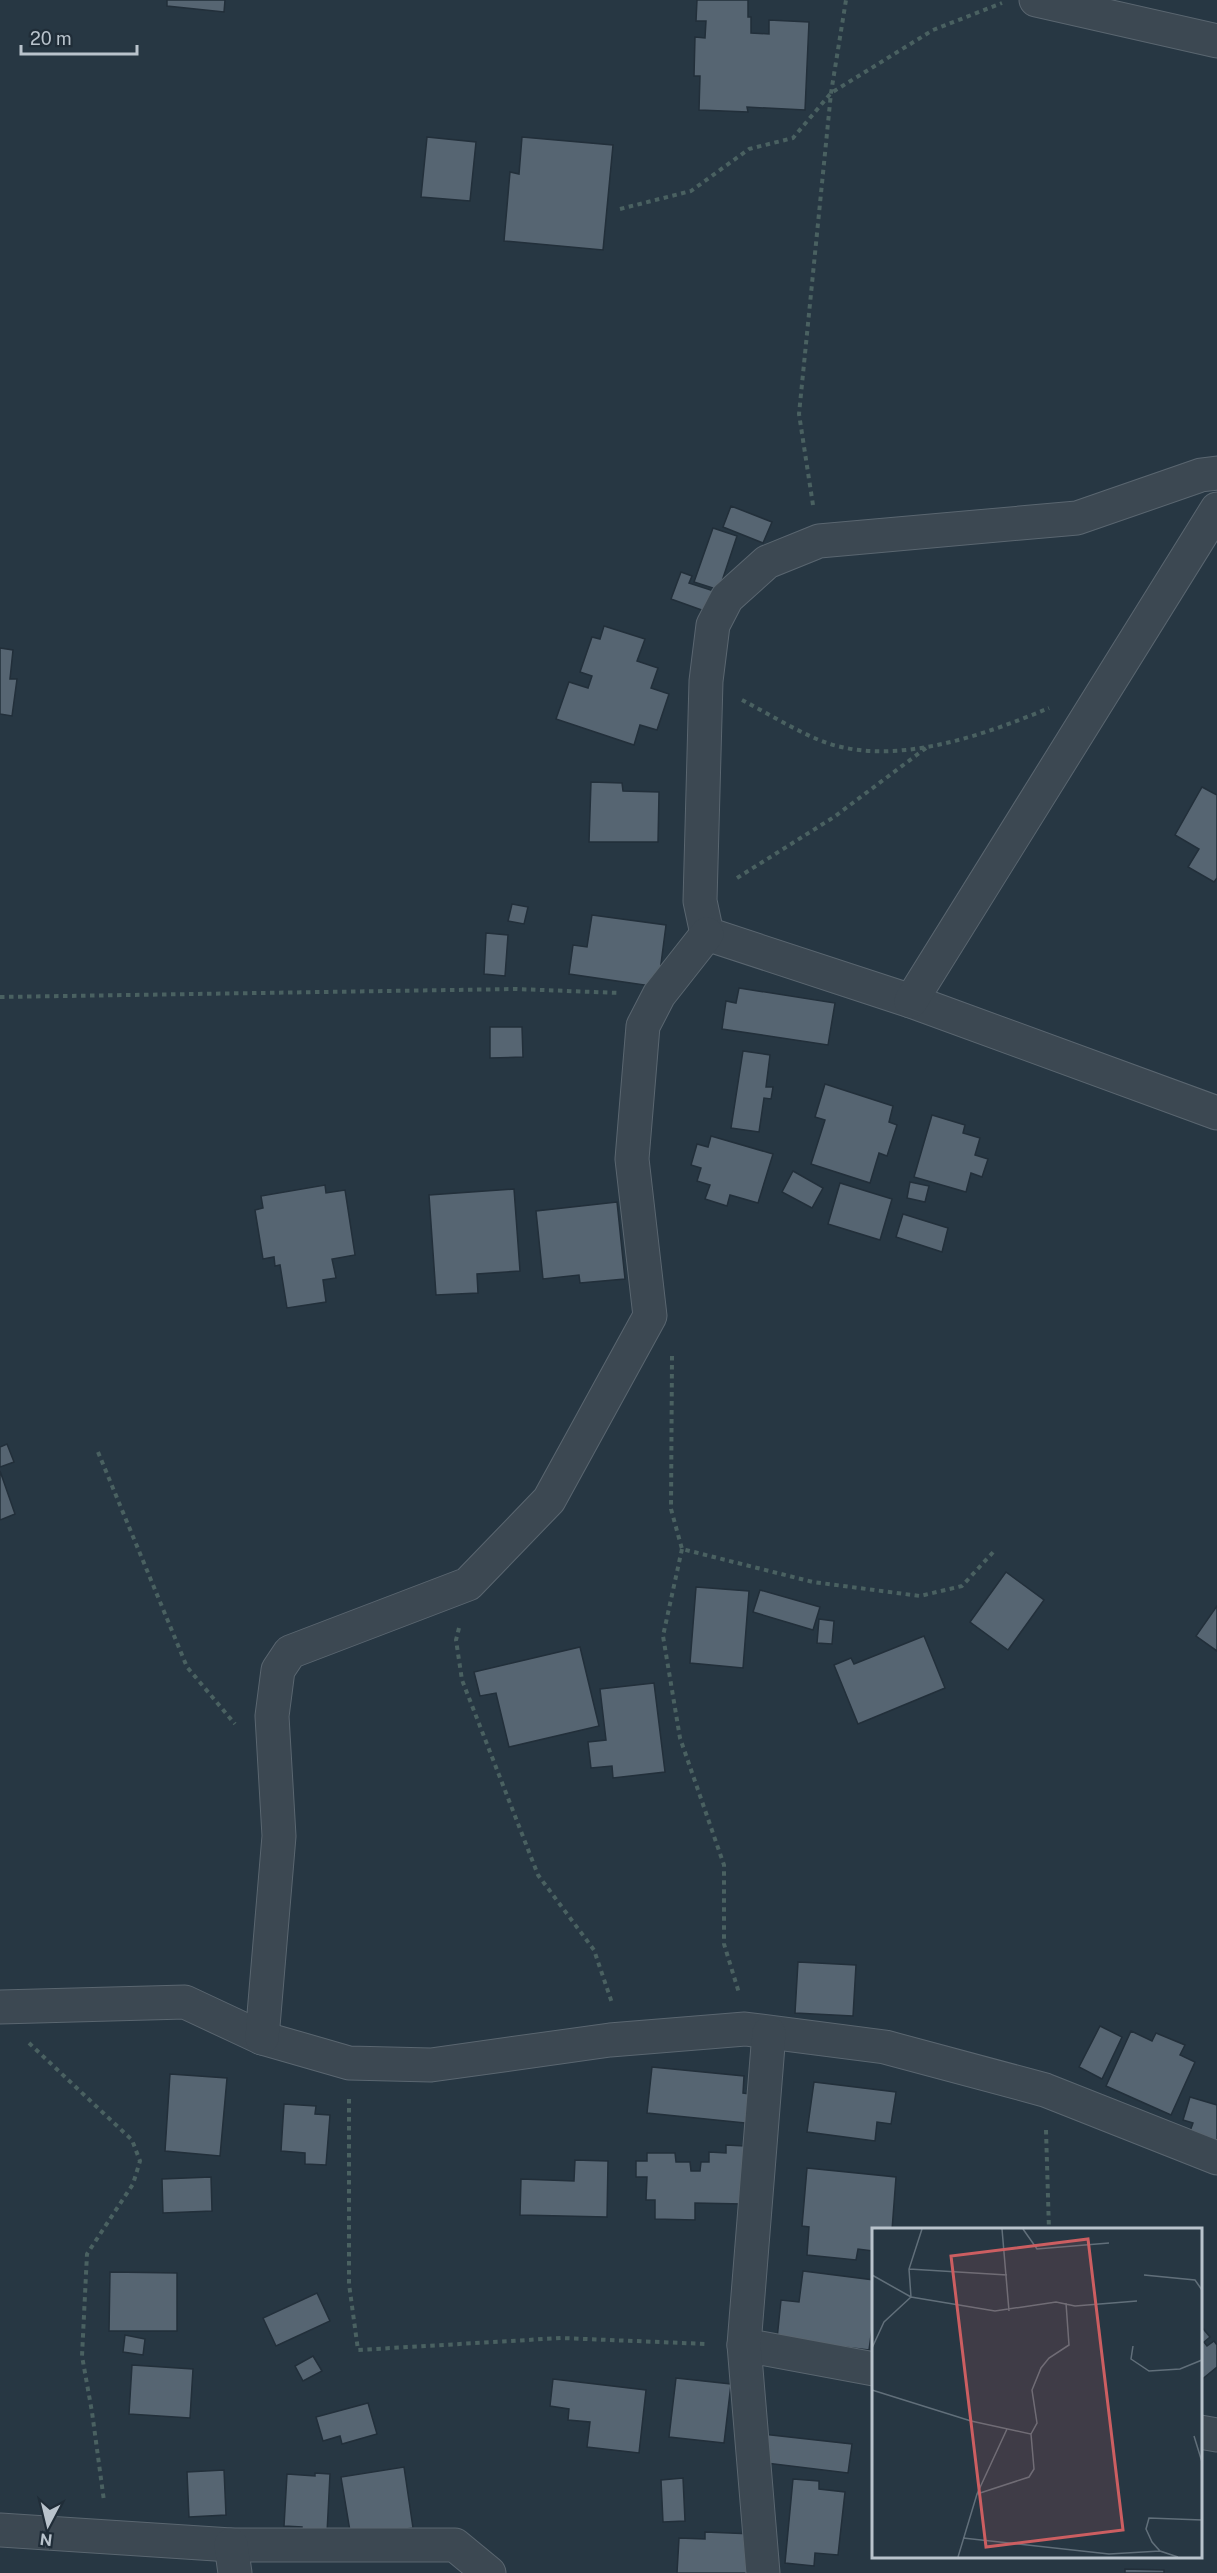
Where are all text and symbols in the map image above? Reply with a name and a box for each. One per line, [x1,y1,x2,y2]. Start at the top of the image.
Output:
scale bar [21,18,136,56]
text: 20 m [30,28,72,49]
inset map [872,2228,1202,2558]
north arrow [18,2495,78,2555]
text: N [39,2529,54,2550]

